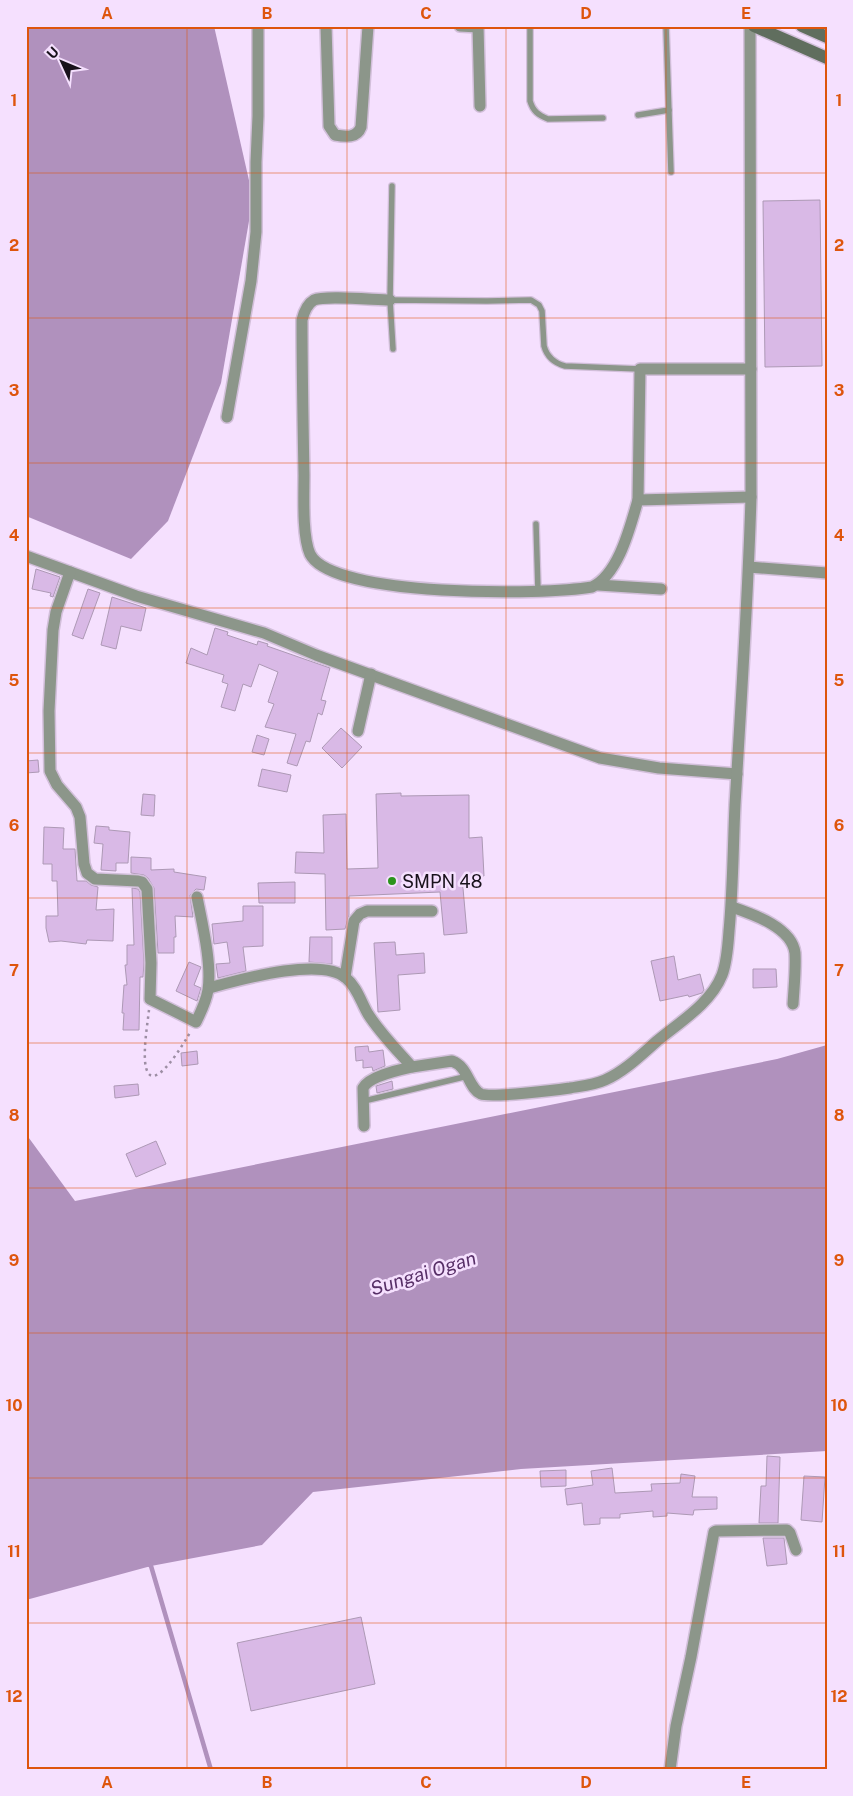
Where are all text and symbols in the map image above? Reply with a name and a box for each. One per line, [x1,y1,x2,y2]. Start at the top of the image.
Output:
text: A [101,4,113,23]
text: B [262,4,273,23]
text: C [420,4,432,23]
text: D [580,4,592,23]
text: E [741,4,751,23]
north arrow [38,38,88,88]
text: U [43,44,62,62]
text: 1 [11,91,17,110]
text: 1 [836,91,842,110]
text: 2 [9,236,19,255]
text: 2 [834,236,844,255]
text: 3 [9,381,19,400]
text: 3 [834,381,844,400]
text: 4 [9,526,20,545]
text: 4 [834,526,845,545]
text: 5 [9,671,20,690]
text: 5 [834,671,845,690]
text: 6 [9,816,19,835]
text: 6 [834,816,844,835]
place label: SMPN 48 [402,871,482,892]
marker: SMPN 48 [386,875,398,887]
text: 7 [9,961,19,980]
text: 7 [834,961,844,980]
text: 8 [9,1106,20,1125]
text: 8 [834,1106,845,1125]
water label: Sungai Ogan [368,1247,478,1299]
text: 9 [9,1251,19,1270]
text: 9 [834,1251,844,1270]
text: 10 [5,1396,23,1415]
text: 10 [830,1396,848,1415]
text: 11 [7,1542,21,1561]
text: 11 [832,1542,846,1561]
text: 12 [5,1687,23,1706]
text: 12 [830,1687,848,1706]
text: A [101,1773,113,1792]
text: B [262,1773,273,1792]
text: C [420,1773,432,1792]
text: D [580,1773,592,1792]
text: E [741,1773,751,1792]

